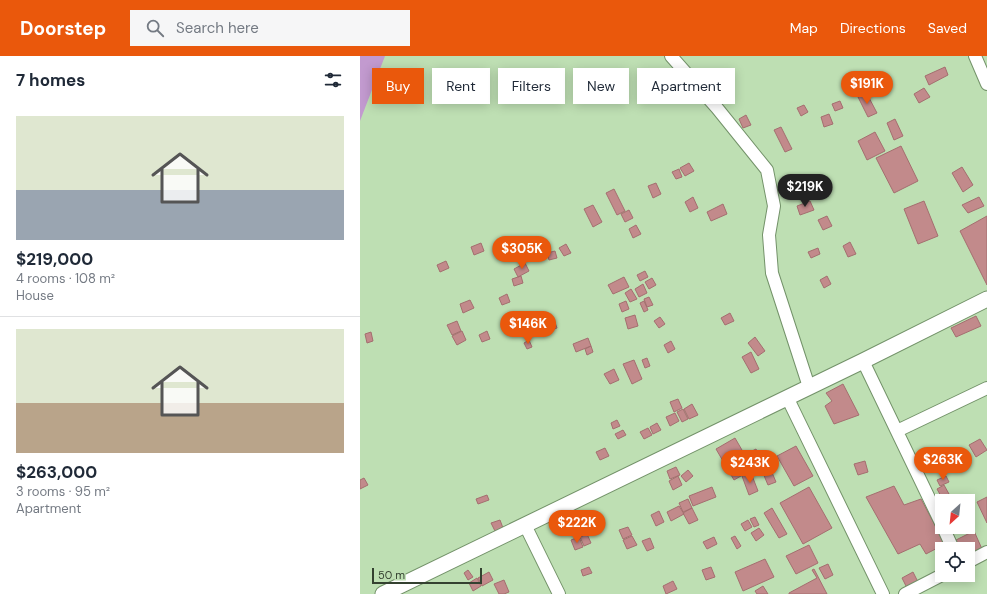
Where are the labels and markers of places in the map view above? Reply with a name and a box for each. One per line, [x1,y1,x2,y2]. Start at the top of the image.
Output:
pin: $191K [839,71,895,105]
pin: $219K [777,174,833,208]
pin: $305K [494,236,550,270]
pin: $146K [500,311,556,345]
pin: $263K [915,447,971,481]
pin: $243K [722,450,778,484]
pin: $222K [549,510,605,544]

